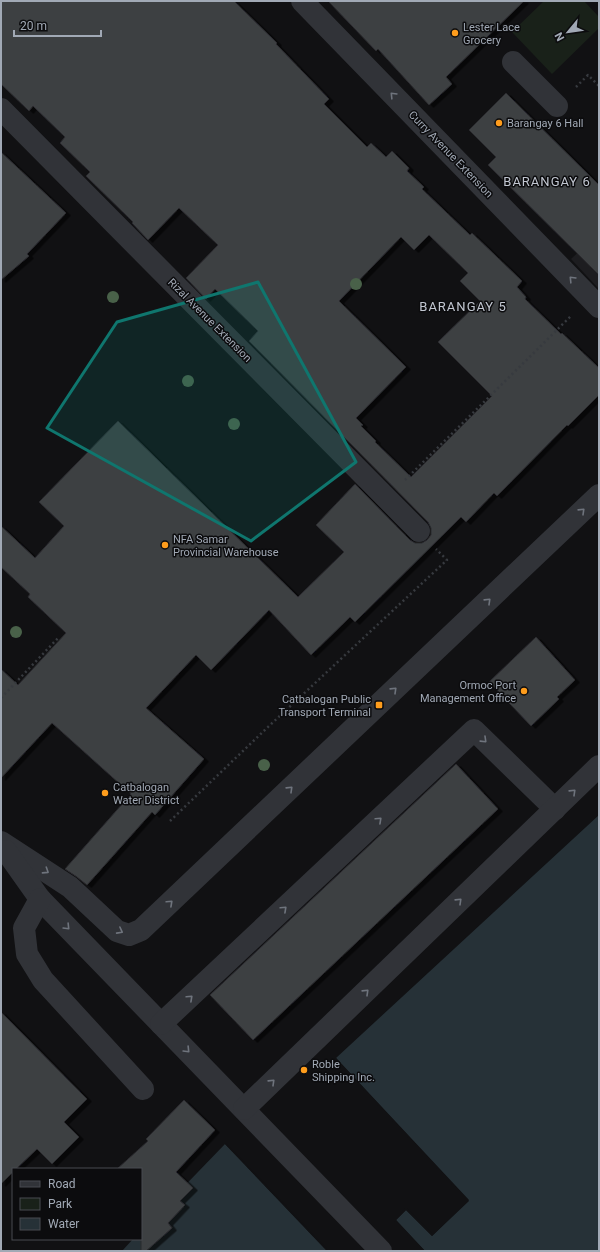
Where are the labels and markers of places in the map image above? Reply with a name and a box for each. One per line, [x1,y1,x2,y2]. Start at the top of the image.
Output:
place label: Lester Lace Grocery [463,21,520,47]
marker: Lester Lace Grocery [450,28,460,38]
place label: Barangay 6 Hall [507,117,584,130]
marker: Barangay 6 Hall [494,118,504,128]
place label: NFA Samar Provincial Warehouse [173,533,279,559]
marker: NFA Samar Provincial Warehouse [160,540,170,550]
place label: Ormoc Port Management Office [420,679,516,705]
marker: Ormoc Port Management Office [519,686,529,696]
place label: Catbalogan Public Transport Terminal [278,693,371,719]
marker: Catbalogan Public Transport Terminal [374,700,384,710]
place label: Catbalogan Water District [113,781,180,807]
marker: Catbalogan Water District [100,788,110,798]
place label: Roble Shipping Inc. [312,1058,375,1084]
marker: Roble Shipping Inc. [299,1065,309,1075]

